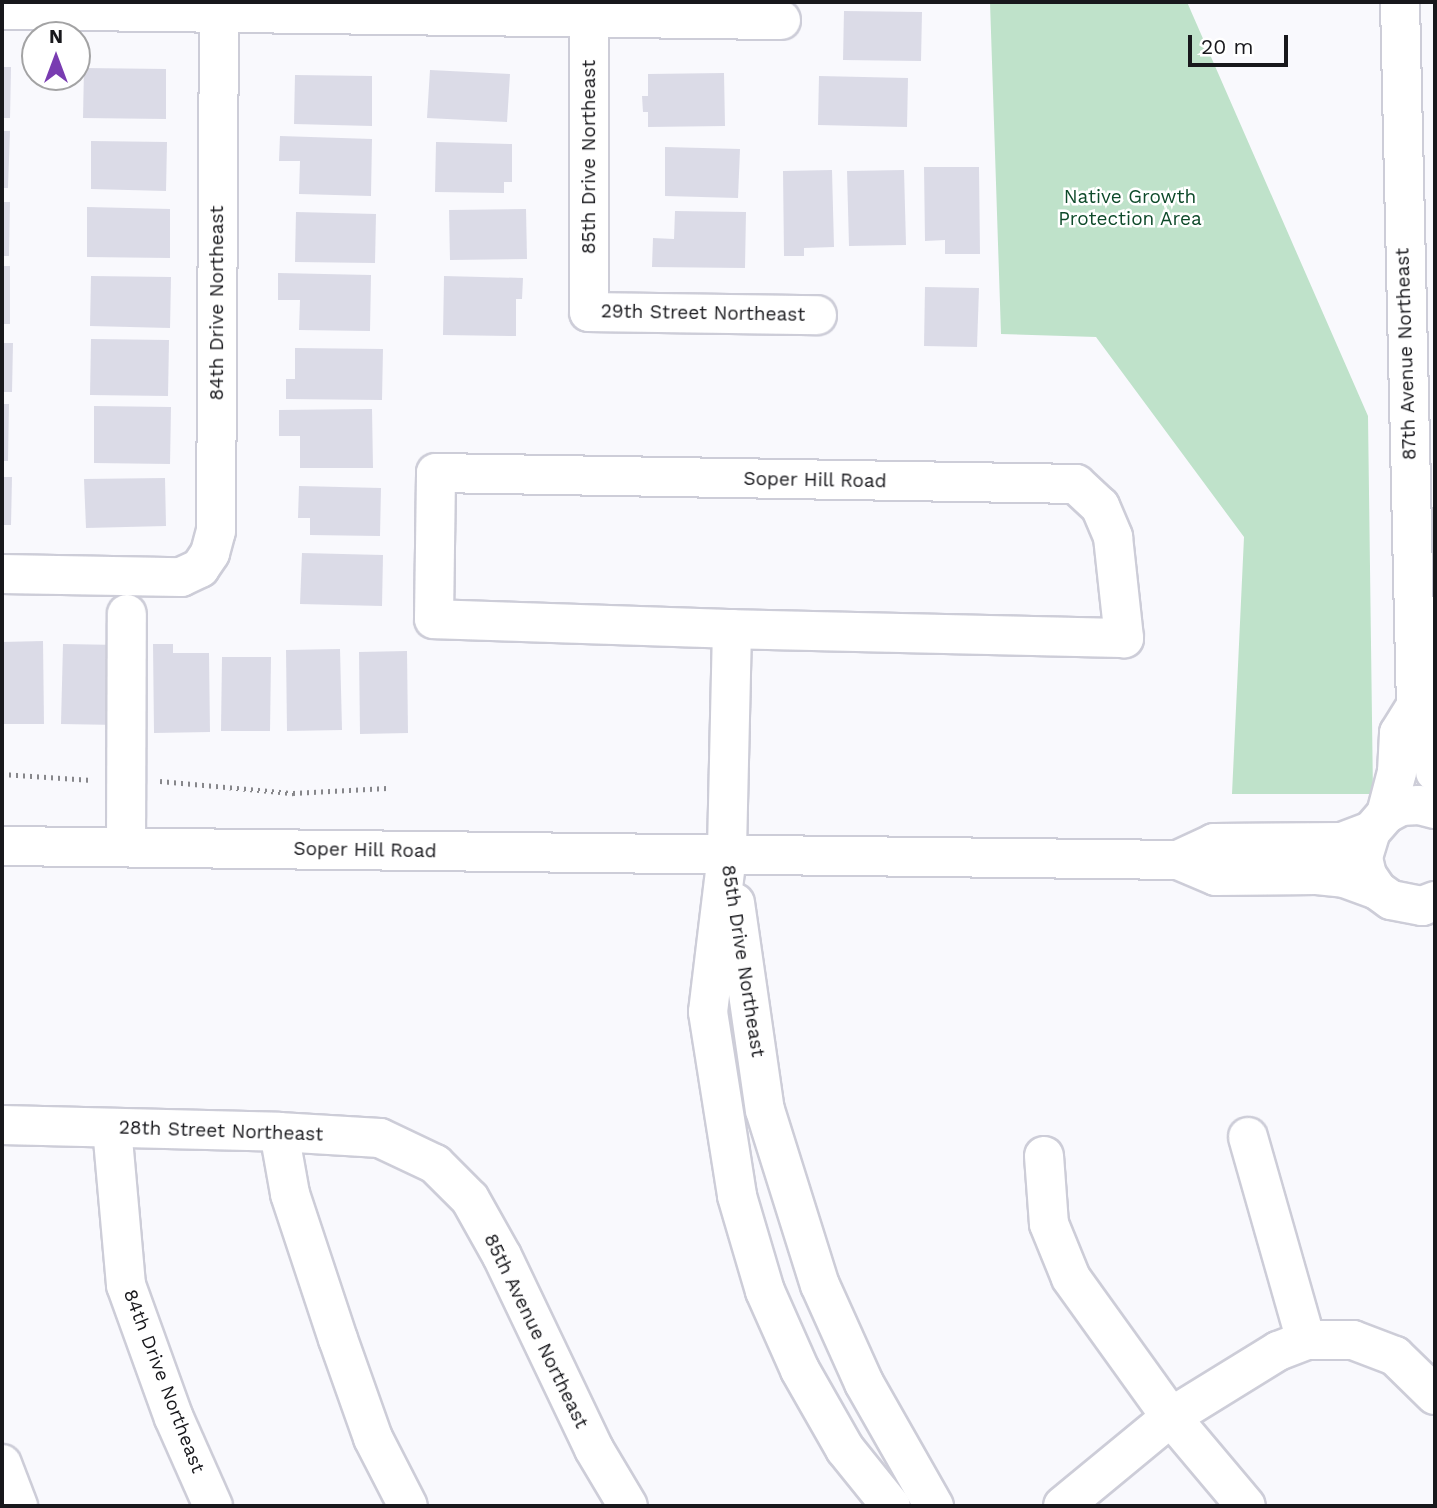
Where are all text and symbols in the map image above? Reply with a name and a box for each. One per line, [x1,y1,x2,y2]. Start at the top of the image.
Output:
north arrow [21,21,91,91]
scale bar [1192,21,1292,65]
text: N [49,25,63,48]
text: 20 m [1201,34,1253,59]
street label: 85th Drive Northeast [578,60,600,254]
park label: Native Growth Protection Area [1058,186,1202,230]
street label: 84th Drive Northeast [206,205,228,401]
street label: 87th Avenue Northeast [1391,247,1421,461]
street label: 29th Street Northeast [601,300,805,326]
street label: Soper Hill Road [743,467,887,493]
street label: Soper Hill Road [293,837,437,863]
street label: 85th Drive Northeast [717,863,769,1059]
street label: 28th Street Northeast [118,1116,324,1146]
street label: 85th Avenue Northeast [479,1230,593,1432]
street label: 84th Drive Northeast [118,1286,210,1476]

